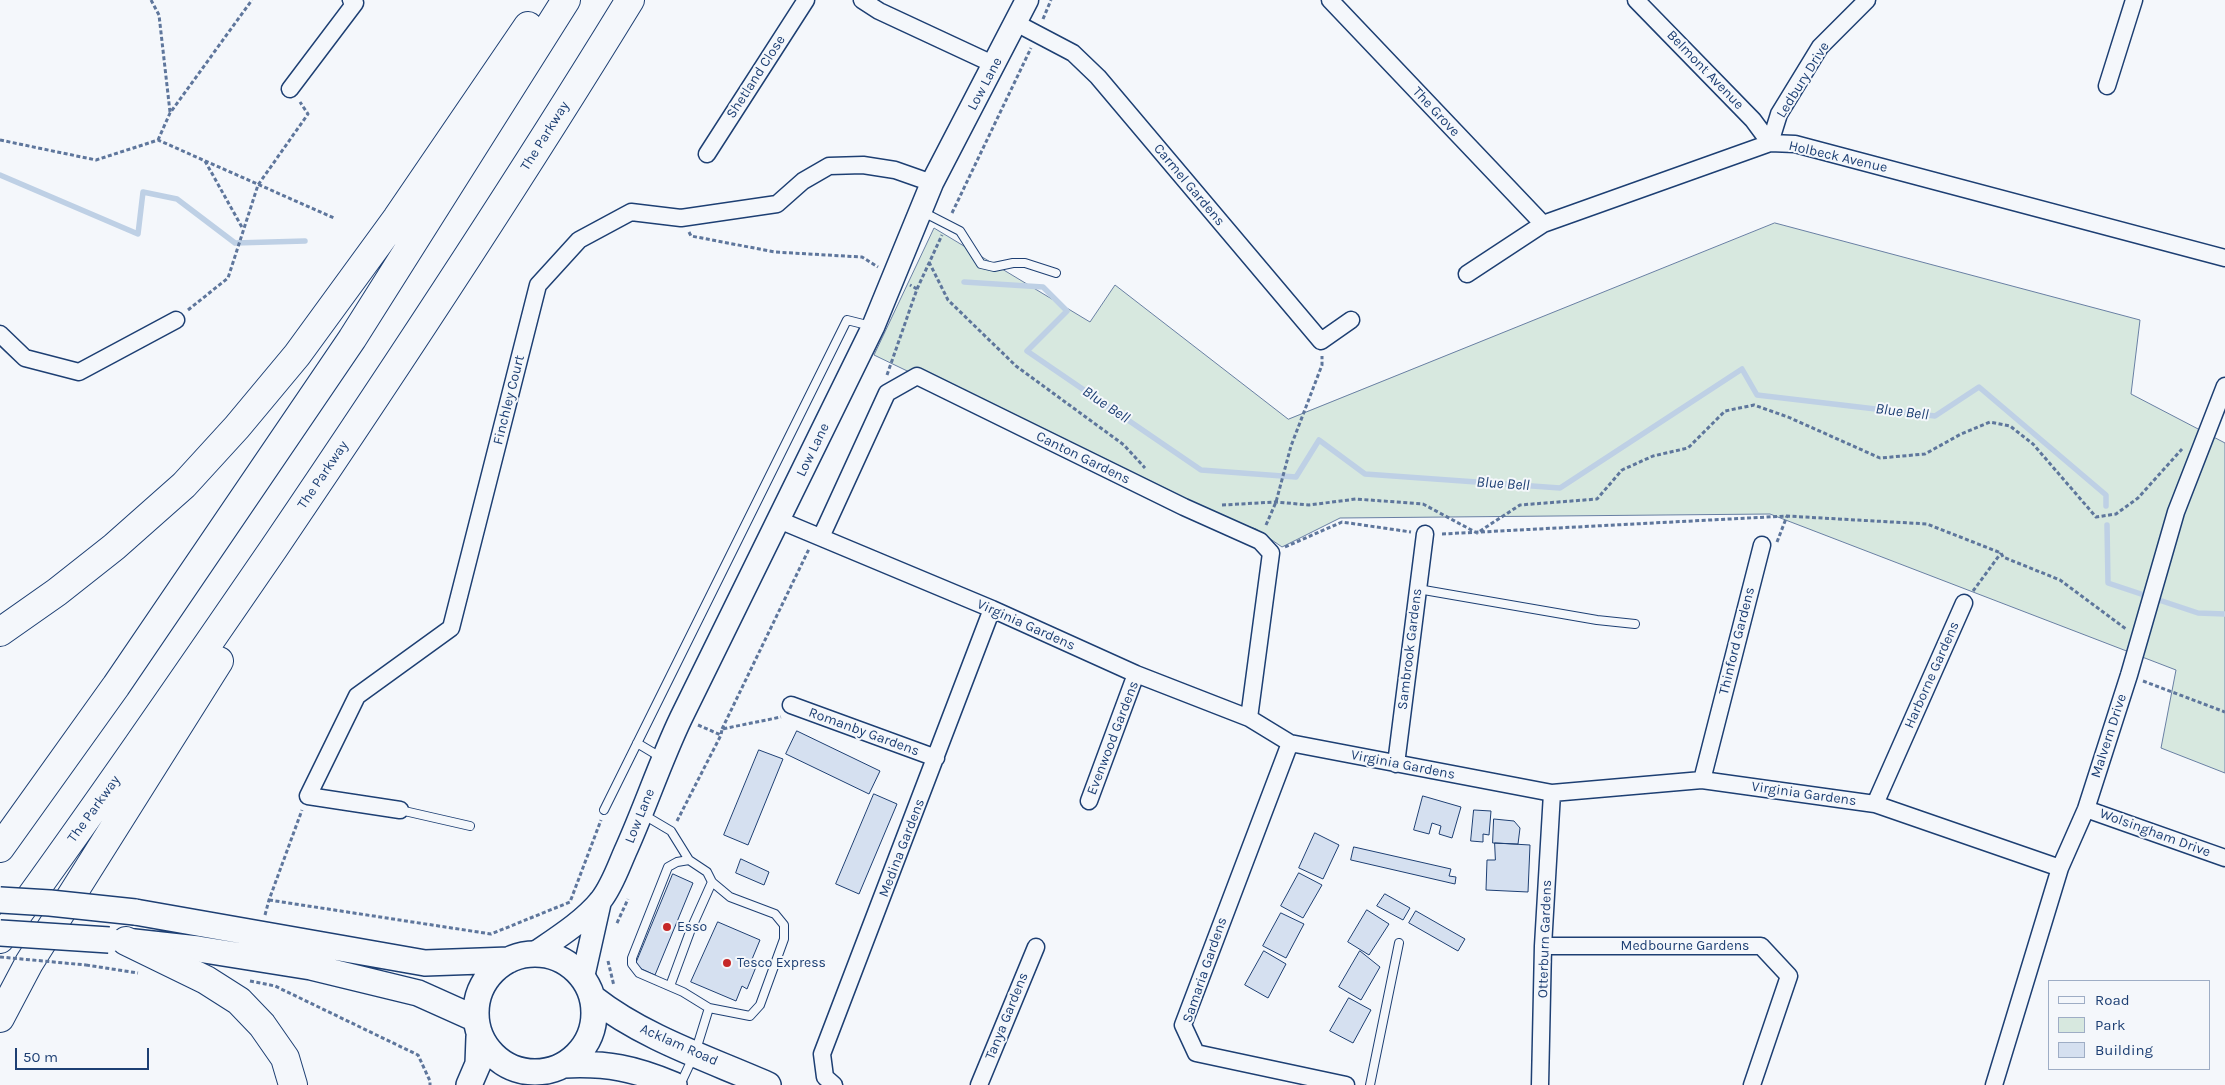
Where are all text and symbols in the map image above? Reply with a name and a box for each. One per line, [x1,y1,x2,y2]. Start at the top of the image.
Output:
street label: Belmont Avenue [1663,27,1747,113]
street label: Shetland Close [723,32,789,122]
street label: Ledbury Drive [1773,39,1833,121]
street label: Low Lane [964,55,1006,113]
street label: The Grove [1409,84,1463,140]
street label: The Parkway [517,98,573,174]
street label: Holbeck Avenue [1787,137,1889,177]
street label: Carmel Gardens [1150,141,1228,229]
street label: Finchley Court [490,354,528,446]
water label: Blue Bell [1079,383,1133,427]
water label: Blue Bell [1874,400,1930,424]
street label: Low Lane [793,420,833,480]
street label: Canton Gardens [1033,428,1133,488]
street label: The Parkway [294,438,352,512]
water label: Blue Bell [1476,473,1530,495]
street label: Thinford Gardens [1716,585,1758,697]
street label: Sambrook Gardens [1394,587,1426,711]
street label: Virginia Gardens [974,596,1078,654]
street label: Harborne Gardens [1901,619,1963,731]
street label: Evenwood Gardens [1084,679,1142,797]
street label: Malvern Drive [2088,692,2130,780]
street label: Romanby Gardens [806,704,922,760]
street label: Virginia Gardens [1350,747,1456,783]
street label: The Parkway [64,772,124,846]
street label: Virginia Gardens [1751,778,1857,810]
street label: Low Lane [621,786,659,846]
street label: Medina Gardens [876,796,928,900]
street label: Wolsingham Drive [2097,805,2213,861]
street label: Otterburn Gardens [1535,879,1555,999]
street label: Samaria Gardens [1179,915,1231,1025]
place label: Esso [677,919,707,935]
marker: Esso [661,921,673,933]
street label: Medbourne Gardens [1621,938,1749,954]
place label: Tesco Express [737,955,826,971]
marker: Tesco Express [721,957,733,969]
street label: Tanya Gardens [982,970,1032,1062]
legend [2048,980,2210,1070]
text: Road [2095,991,2130,1009]
text: Park [2095,1016,2125,1034]
street label: Acklam Road [637,1020,721,1070]
scale bar [18,1038,151,1070]
text: Building [2095,1041,2153,1059]
text: 50 m [23,1048,58,1066]

